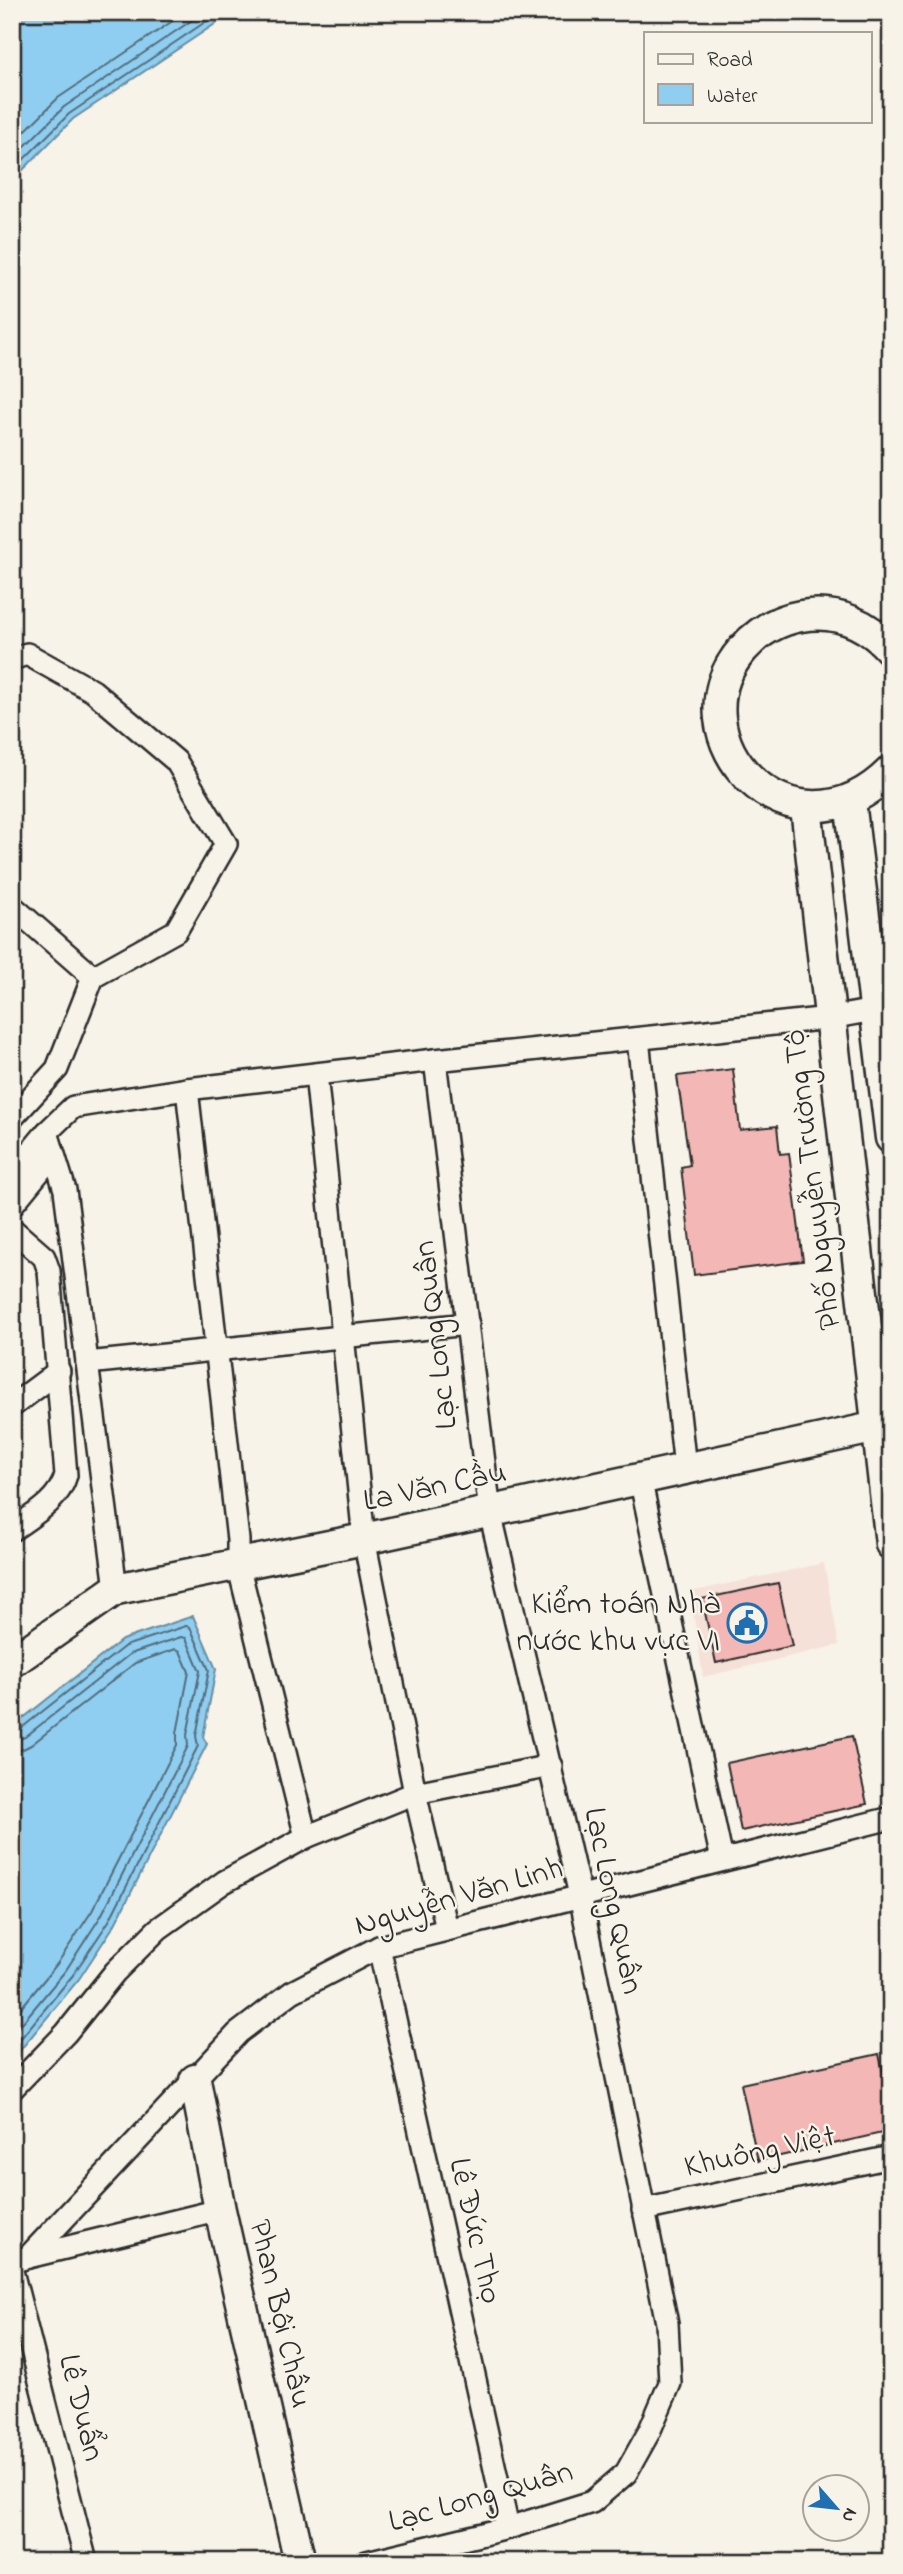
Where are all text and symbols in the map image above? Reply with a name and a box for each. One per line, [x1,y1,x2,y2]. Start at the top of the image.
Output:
legend [644,32,872,122]
text: Road [707,46,753,76]
text: Water [707,82,758,112]
street label: Phố Nguyễn Trường Tộ [772,1027,856,1332]
street label: Lạc Long Quân [402,1238,472,1432]
street label: La Văn Cầu [359,1450,511,1526]
place label: Kiểm toán Nhà nước khu vực VI [516,1582,720,1666]
public building icon: Kiểm toán Nhà nước khu vực VI [726,1602,768,1644]
street label: Lạc Long Quân [569,1803,655,1999]
street label: Nguyễn Văn Linh [349,1846,569,1950]
street label: Khuông Việt [680,2114,840,2192]
street label: Lê Đức Thọ [434,2153,514,2309]
street label: Phan Bội Châu [235,2215,323,2413]
street label: Lê Duẩn [44,2349,116,2467]
street label: Lạc Long Quân [383,2449,579,2547]
north arrow [802,2472,872,2542]
text: N [834,2503,864,2527]

